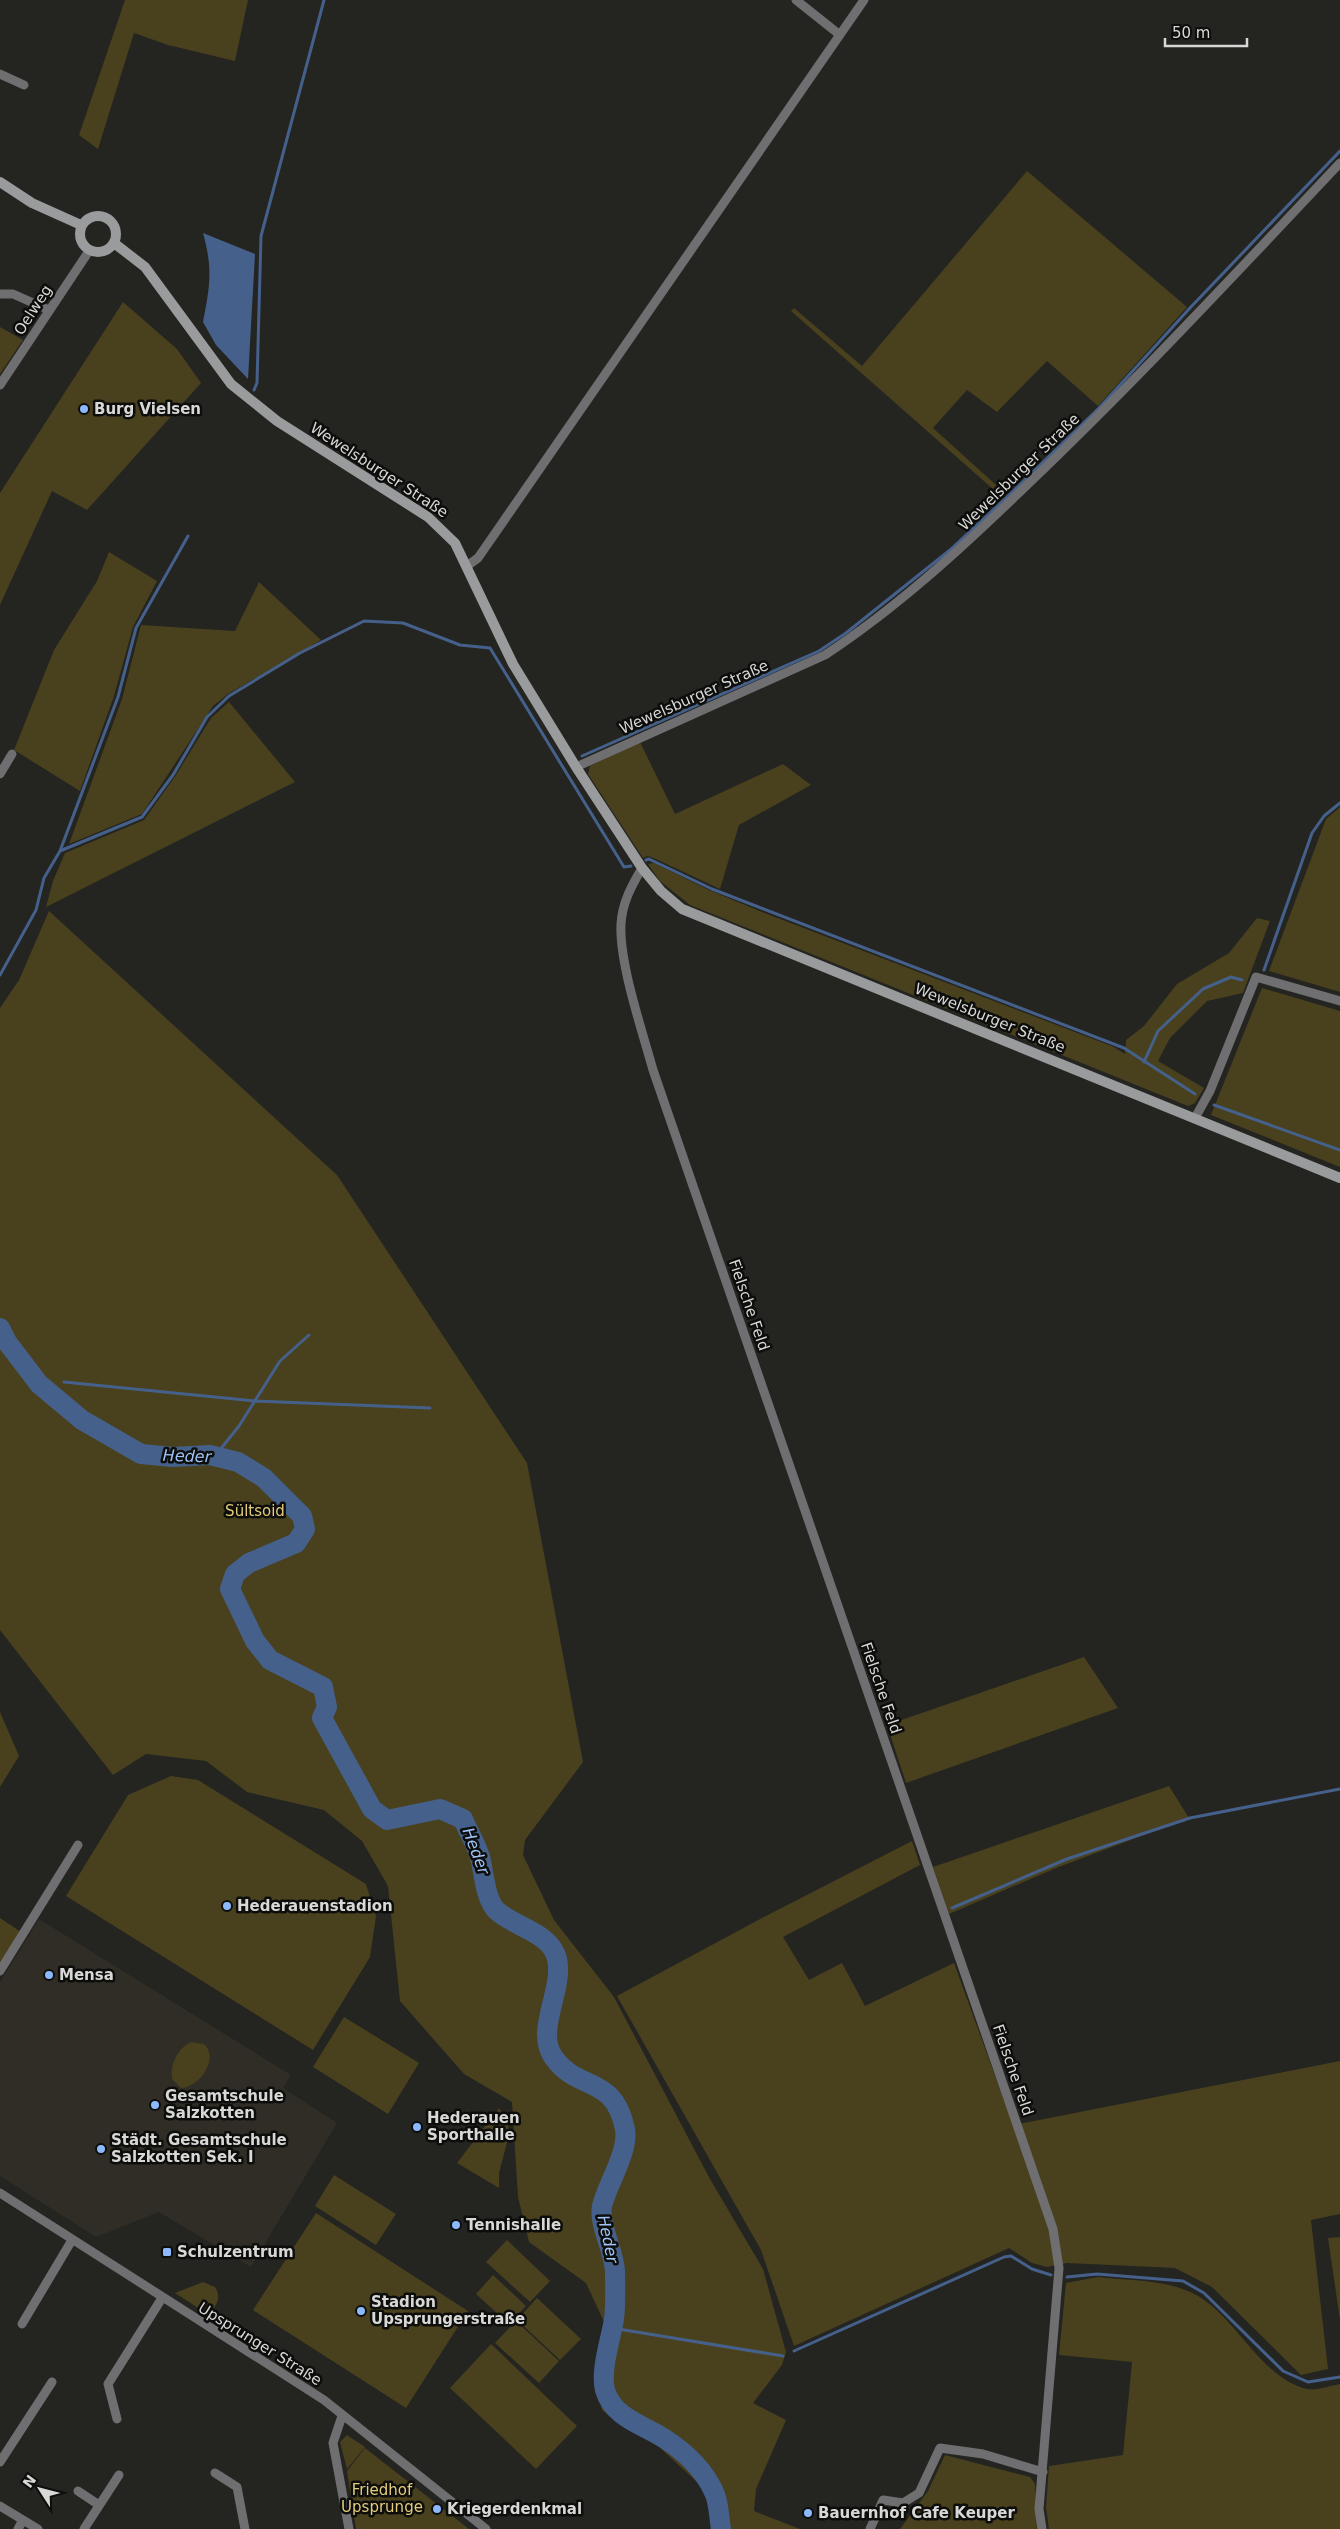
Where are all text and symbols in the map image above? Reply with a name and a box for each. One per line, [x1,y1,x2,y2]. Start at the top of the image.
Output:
scale bar [1165,15,1248,47]
text: 50 m [1172,24,1210,42]
street label: Oelweg [10,282,56,338]
place label: Burg Vielsen [94,400,201,418]
marker: Burg Vielsen [78,403,90,415]
street label: Wewelsburger Straße [955,410,1083,534]
street label: Wewelsburger Straße [307,419,451,521]
street label: Wewelsburger Straße [617,656,771,738]
street label: Wewelsburger Straße [912,980,1068,1056]
street label: Fielsche Feld [725,1257,773,1353]
water label: Heder [162,1446,213,1466]
park label: Sültsoid [225,1502,285,1520]
street label: Fielsche Feld [857,1640,905,1736]
water label: Heder [458,1825,494,1878]
place label: Hederauenstadion [237,1897,393,1915]
marker: Hederauenstadion [221,1900,233,1912]
place label: Mensa [59,1966,114,1984]
marker: Mensa [43,1969,55,1981]
street label: Fielsche Feld [989,2022,1037,2118]
place label: Gesamtschule Salzkotten [165,2087,284,2122]
marker: Gesamtschule Salzkotten [149,2099,161,2111]
place label: Hederauen Sporthalle [427,2109,520,2144]
marker: Hederauen Sporthalle [411,2121,423,2133]
place label: Städt. Gesamtschule Salzkotten Sek. I [111,2131,287,2166]
marker: Städt. Gesamtschule Salzkotten Sek. I [95,2143,107,2155]
water label: Heder [594,2213,623,2266]
place label: Tennishalle [466,2216,561,2234]
marker: Tennishalle [450,2219,462,2231]
place label: Schulzentrum [177,2243,294,2261]
marker: Schulzentrum [161,2246,173,2258]
place label: Stadion Upsprungerstraße [371,2293,525,2328]
street label: Upsprunger Straße [195,2299,325,2389]
marker: Stadion Upsprungerstraße [355,2305,367,2317]
north arrow [15,2464,65,2514]
text: N [20,2472,39,2491]
park label: Friedhof Upsprunge [341,2481,423,2516]
place label: Kriegerdenkmal [447,2500,582,2518]
marker: Kriegerdenkmal [431,2503,443,2515]
place label: Bauernhof Cafe Keuper [818,2504,1015,2522]
marker: Bauernhof Cafe Keuper [802,2507,814,2519]

